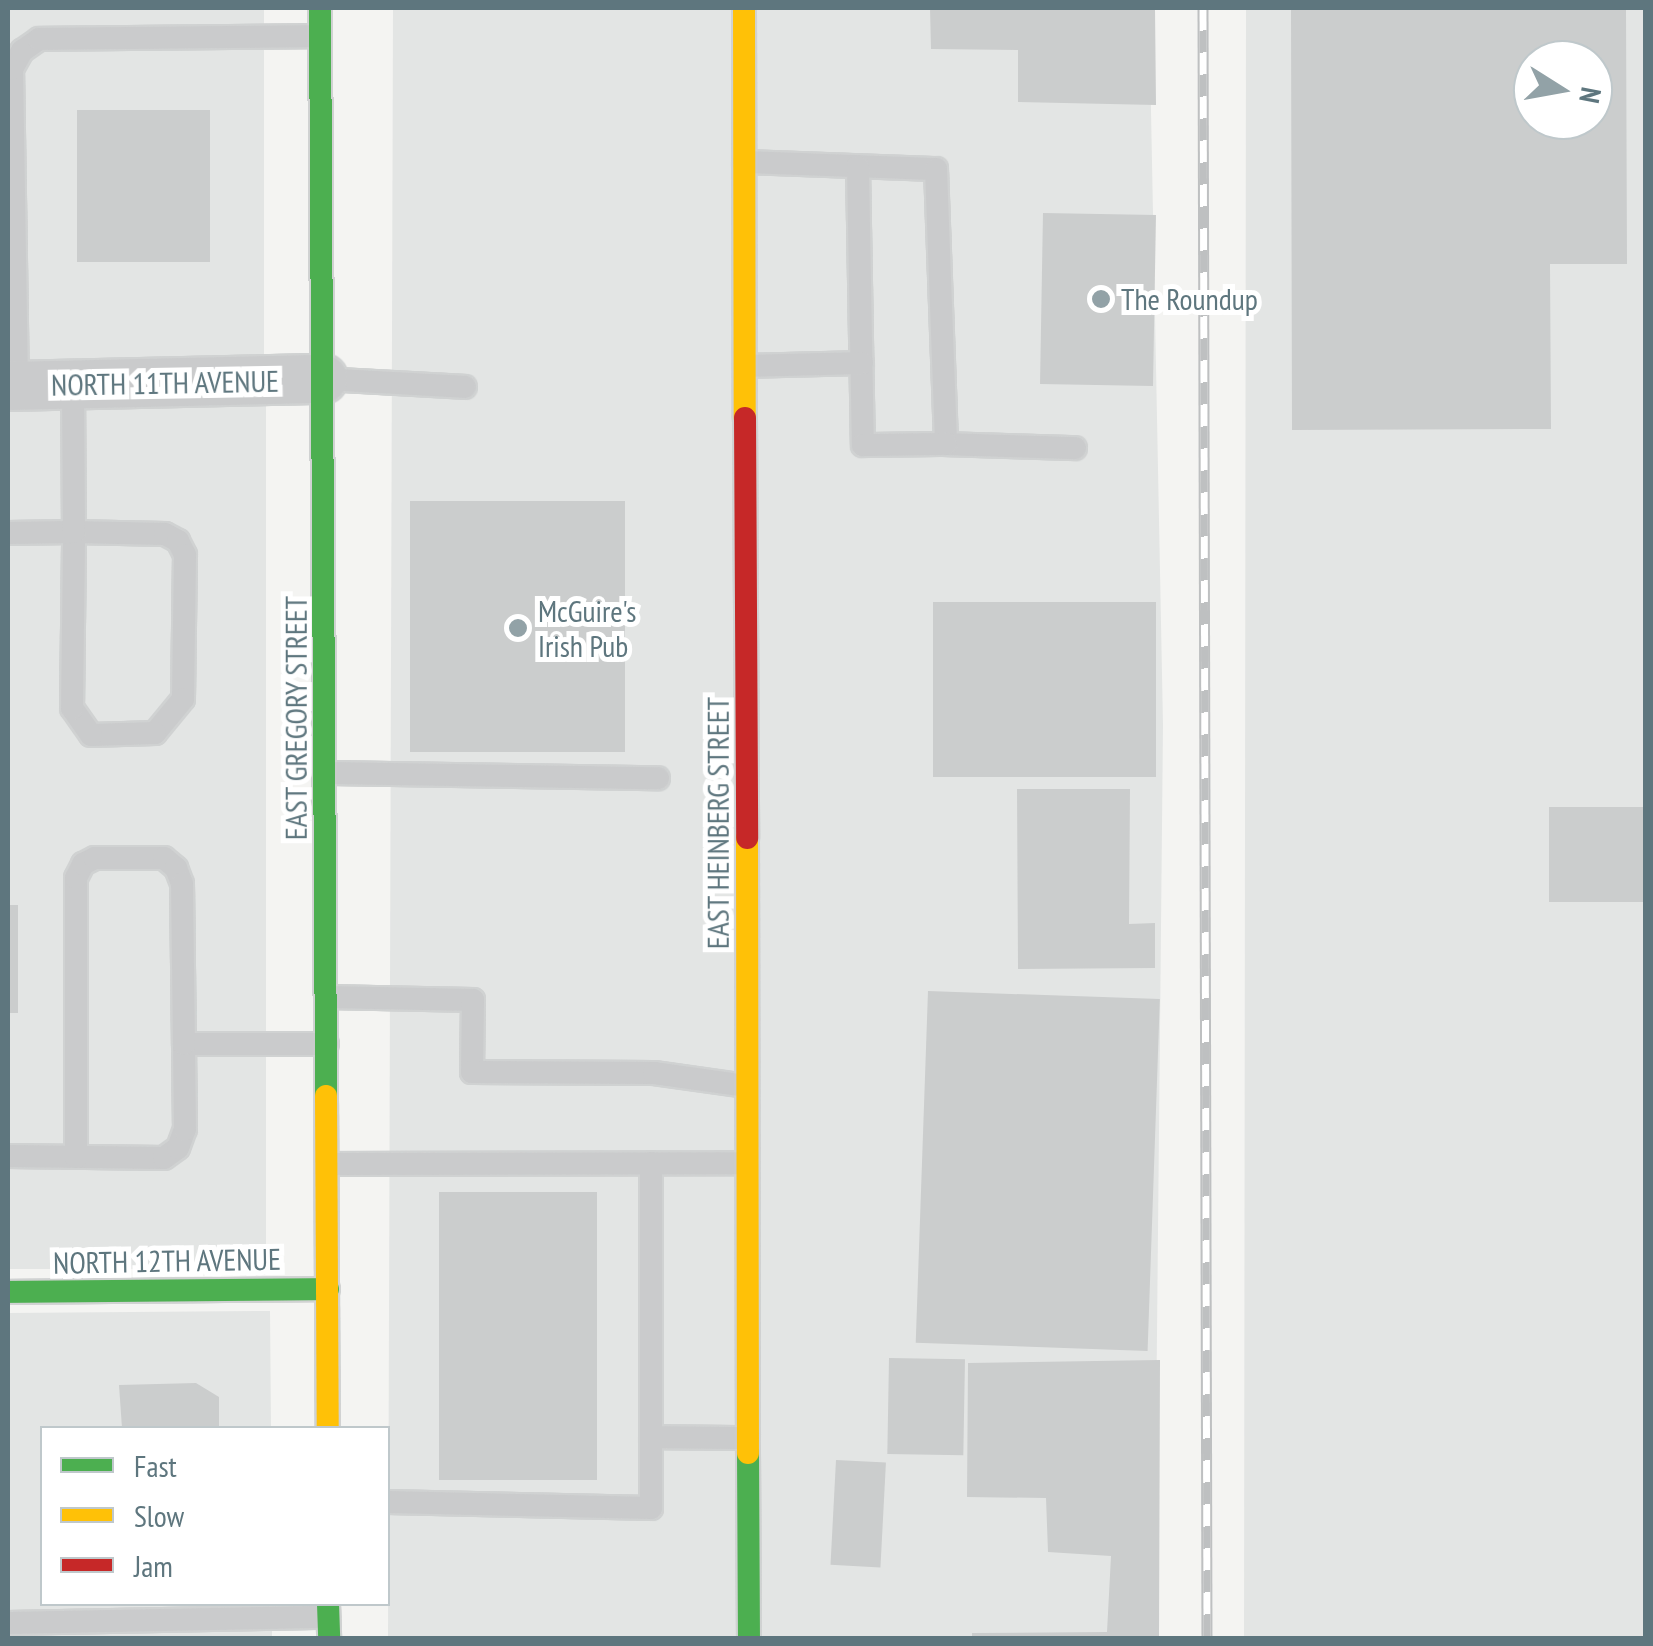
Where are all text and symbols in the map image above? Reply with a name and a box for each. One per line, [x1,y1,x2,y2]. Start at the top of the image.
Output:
north arrow [1513,40,1613,140]
text: N [1571,84,1611,106]
place label: The Roundup [1121,281,1258,317]
marker: The Roundup [1090,288,1112,310]
street label: NORTH 11TH AVENUE [50,363,280,403]
place label: McGuire's Irish Pub [538,593,636,664]
street label: EAST GREGORY STREET [278,595,314,841]
marker: McGuire's Irish Pub [507,617,529,639]
street label: EAST HEINBERG STREET [700,696,736,950]
street label: NORTH 12TH AVENUE [52,1241,282,1281]
legend [40,1426,390,1606]
text: Fast [134,1446,177,1485]
text: Slow [134,1496,184,1535]
text: Jam [134,1546,173,1585]

